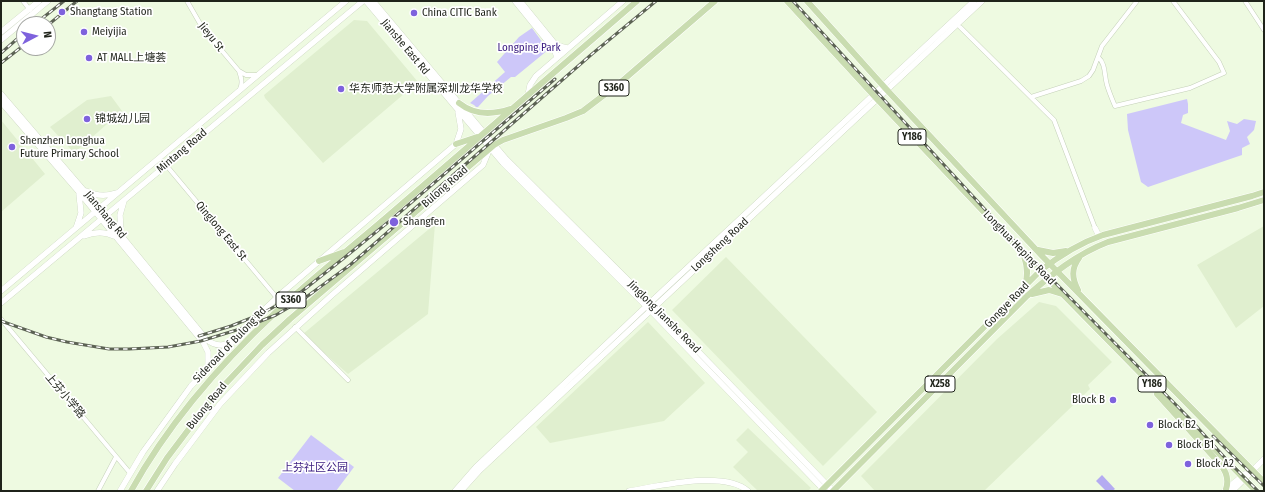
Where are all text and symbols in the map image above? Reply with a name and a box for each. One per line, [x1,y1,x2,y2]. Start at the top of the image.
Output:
place label: Shangtang Station [70,5,152,19]
place label: China CITIC Bank [422,6,497,20]
marker: Shangtang Station [57,7,67,17]
marker: China CITIC Bank [409,8,419,18]
north arrow [16,16,56,56]
street label: Jianshe East Rd [378,17,432,77]
street label: Jieyu St [195,20,227,54]
place label: Meiyijia [92,25,127,39]
marker: Meiyijia [79,27,89,37]
text: N [41,31,54,39]
park label: Longping Park [497,41,561,55]
place label: AT MALL上塘荟 [97,51,166,65]
marker: AT MALL上塘荟 [84,53,94,63]
road number: S360 [599,80,629,96]
place label: 华东师范大学附属深圳龙华学校 [349,82,503,96]
marker: 华东师范大学附属深圳龙华学校 [336,84,346,94]
place label: 锦城幼儿园 [95,112,150,126]
marker: 锦城幼儿园 [82,114,92,124]
street label: Mintang Road [154,126,210,176]
road number: Y186 [898,129,926,145]
place label: Shenzhen Longhua Future Primary School [20,134,119,160]
marker: Shenzhen Longhua Future Primary School [7,142,17,152]
street label: Bulong Road [419,163,471,211]
street label: Jianshang Rd [81,188,129,242]
street label: Qinglong East St [192,199,250,263]
street label: Longhua Heping Road [980,208,1058,288]
place label: Shangfen [403,215,445,229]
street label: Longsheng Road [689,215,751,275]
marker: Shangfen [388,216,400,228]
street label: Jinglong Jianshe Road [625,278,703,356]
street label: Gongye Road [982,279,1032,331]
road number: S360 [276,292,306,308]
street label: Sideroad of Bulong Rd [190,304,270,386]
street label: 上芬小学路 [42,371,88,421]
road number: X258 [925,376,955,392]
road number: Y186 [1138,376,1166,392]
street label: Bulong Road [184,380,230,432]
place label: Block B [1072,393,1105,407]
marker: Block B [1108,395,1118,405]
place label: Block B2 [1158,418,1196,432]
marker: Block B2 [1145,420,1155,430]
place label: Block B1 [1177,438,1214,452]
marker: Block B1 [1164,440,1174,450]
place label: Block A2 [1196,457,1234,471]
marker: Block A2 [1183,459,1193,469]
park label: 上芬社区公园 [282,461,348,475]

